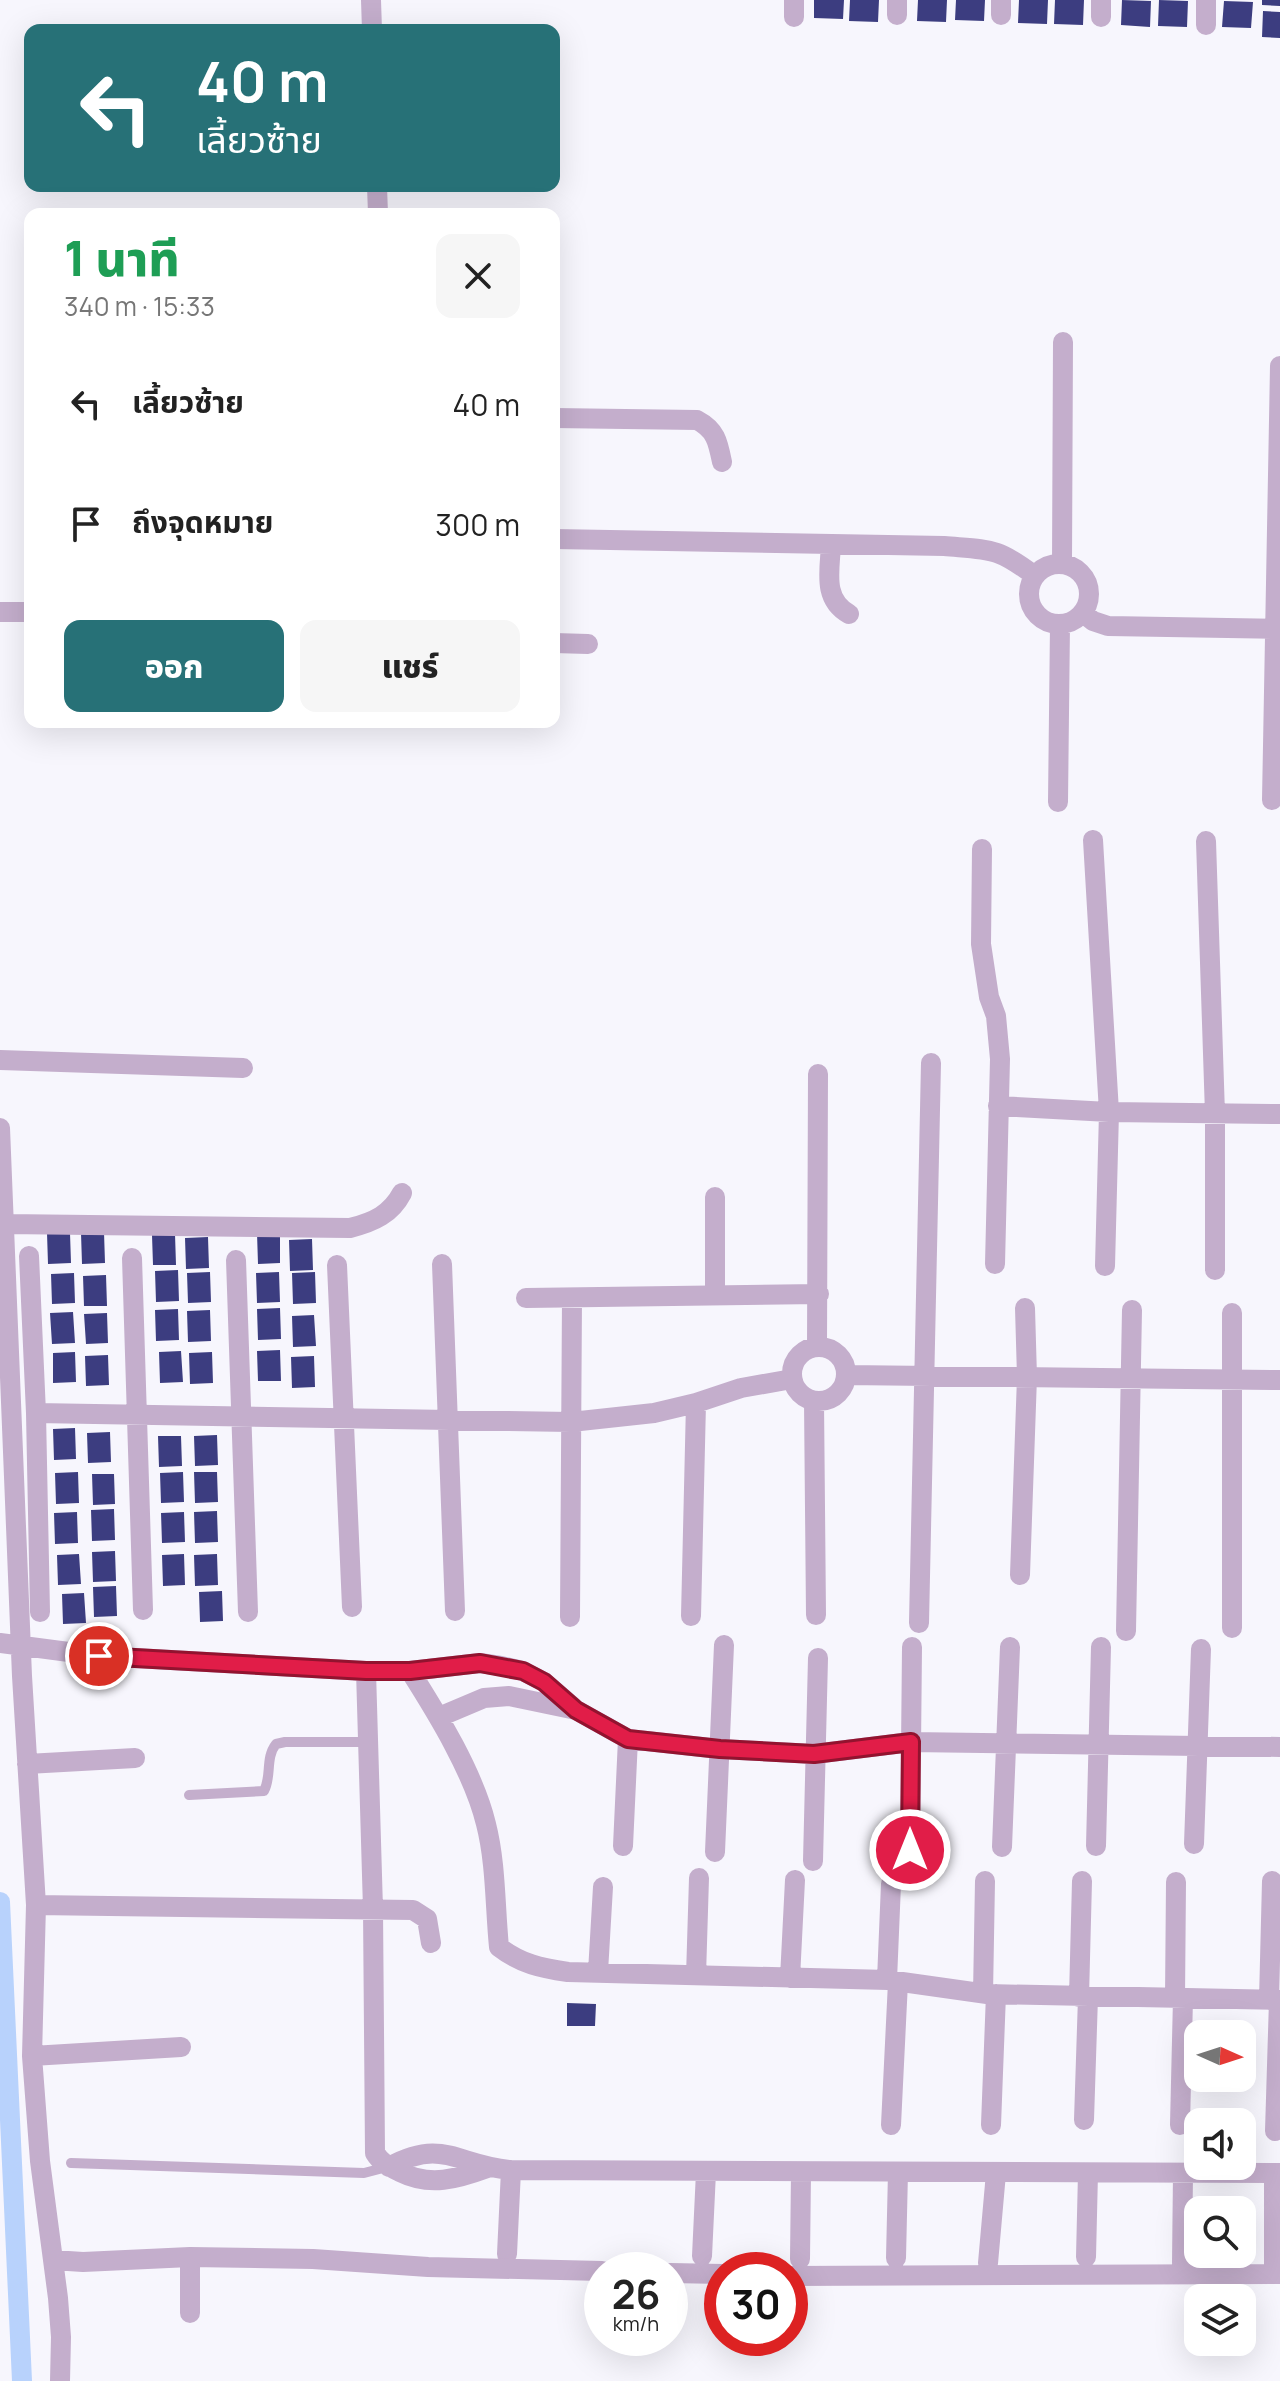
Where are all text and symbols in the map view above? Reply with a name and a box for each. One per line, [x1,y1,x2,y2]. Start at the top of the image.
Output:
text: 40 m [196,42,328,119]
icon: left [64,56,168,160]
text: เลี้ยวซ้าย [196,115,322,164]
text: 1 นาที [64,225,180,290]
button: close [436,234,520,318]
text: 340 m · 15:33 [64,288,215,324]
text: เลี้ยวซ้าย [132,381,244,422]
icon: left [64,382,108,426]
text: 40 m [453,384,520,425]
text: ถึงจุดหมาย [132,501,273,542]
icon: arrive [64,502,108,546]
text: 300 m [435,504,520,545]
button: ออก [64,620,284,712]
button: แชร์ [300,620,520,712]
pin [65,1622,133,1690]
icon: arrive [77,1634,121,1678]
position arrow [868,1808,952,1892]
north arrow [1184,2020,1256,2092]
map controls [1184,2020,1256,2356]
button: sound [1184,2108,1256,2180]
button: search [1184,2196,1256,2268]
speed limit sign: 30 [704,2252,808,2356]
text: 26 [612,2266,660,2321]
button: layers [1184,2284,1256,2356]
text: km/h [613,2310,659,2337]

